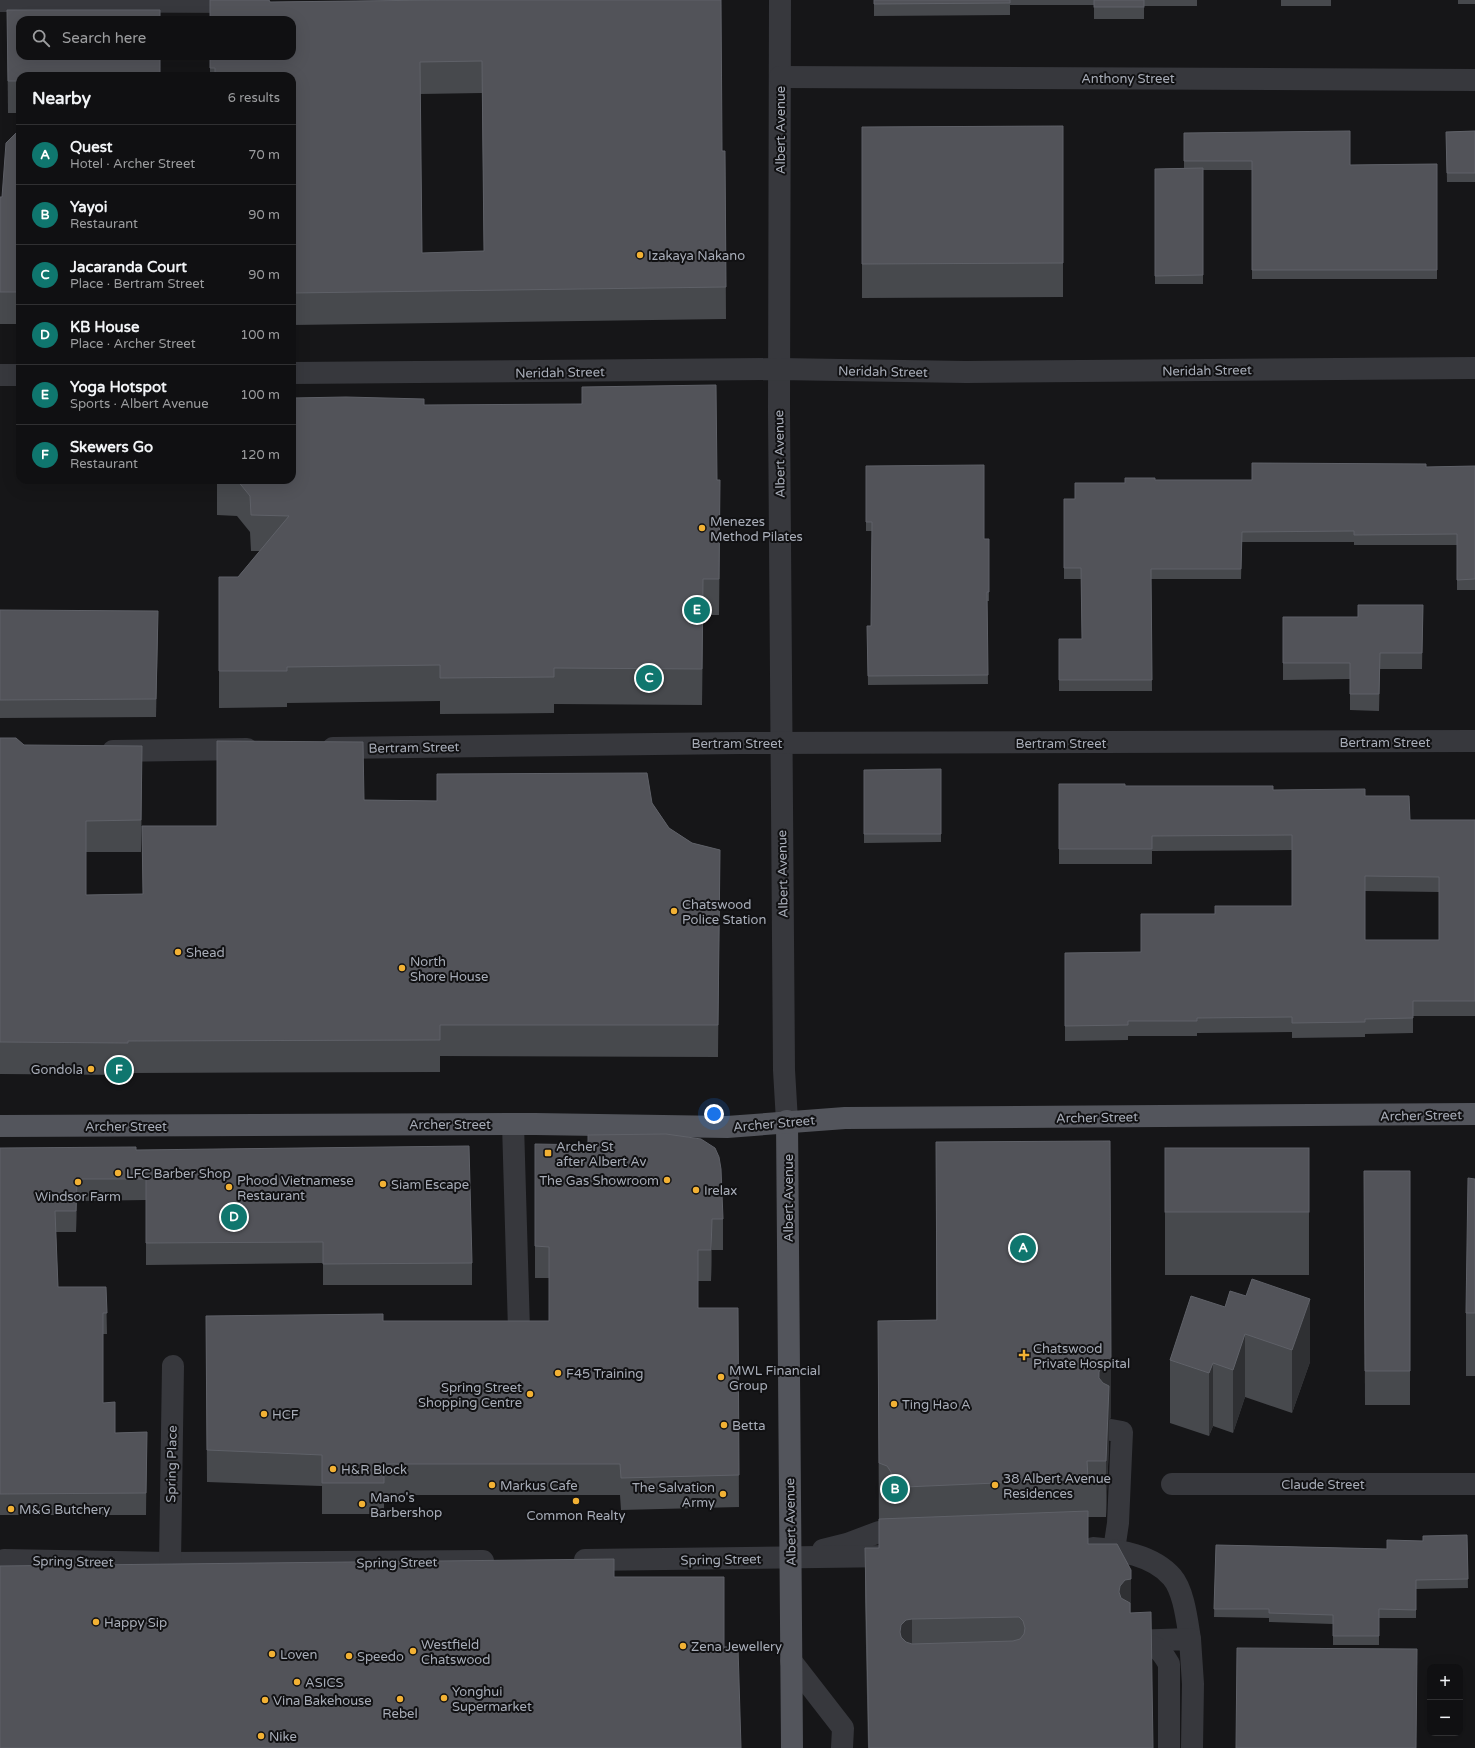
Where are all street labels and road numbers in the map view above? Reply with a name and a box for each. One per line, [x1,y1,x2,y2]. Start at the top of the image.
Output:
street label: Anthony Street [1081,71,1175,87]
street label: Albert Avenue [773,86,789,174]
street label: Neridah Street [1162,362,1252,380]
street label: Neridah Street [838,363,928,381]
street label: Neridah Street [515,364,605,382]
street label: Albert Avenue [771,410,789,498]
street label: Bertram Street [1339,735,1431,751]
street label: Bertram Street [691,736,783,752]
street label: Bertram Street [1015,736,1107,752]
street label: Bertram Street [368,739,460,757]
street label: Albert Avenue [774,830,792,918]
street label: Archer Street [1380,1107,1462,1125]
street label: Archer Street [1056,1109,1138,1127]
street label: Archer Street [732,1112,816,1136]
street label: Archer Street [409,1117,491,1133]
street label: Archer Street [85,1119,167,1135]
street label: Albert Avenue [781,1154,797,1242]
street label: Spring Place [163,1425,181,1503]
street label: Claude Street [1281,1477,1365,1493]
street label: Albert Avenue [782,1478,800,1566]
street label: Spring Street [680,1551,762,1569]
street label: Spring Street [32,1553,114,1571]
street label: Spring Street [356,1554,438,1572]

